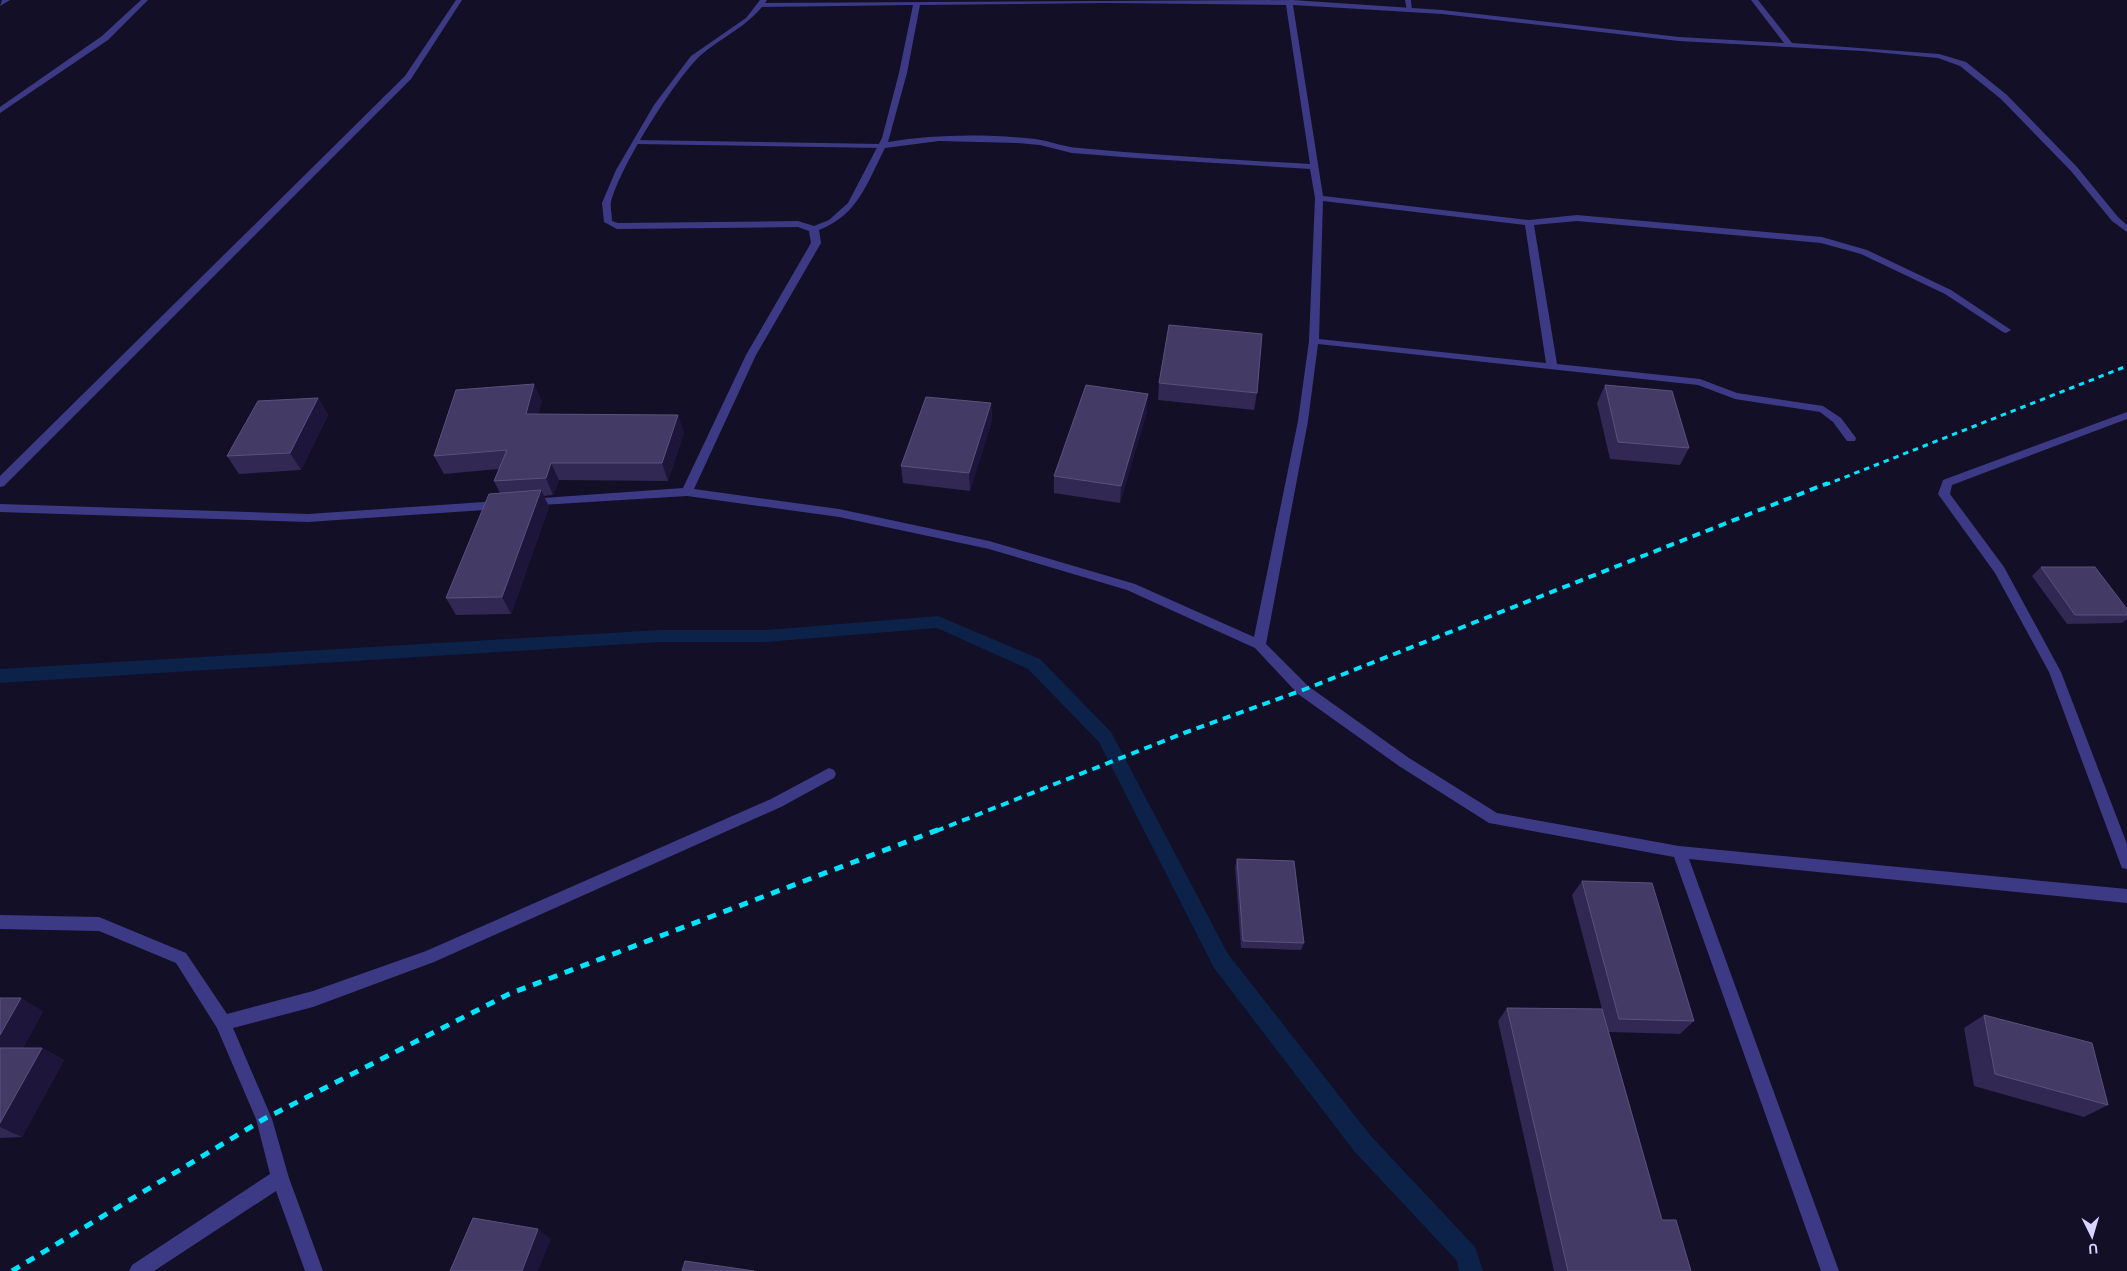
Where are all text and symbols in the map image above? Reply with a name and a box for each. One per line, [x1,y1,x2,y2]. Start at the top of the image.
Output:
north arrow [2067,1211,2117,1261]
text: U [2088,1240,2099,1258]

